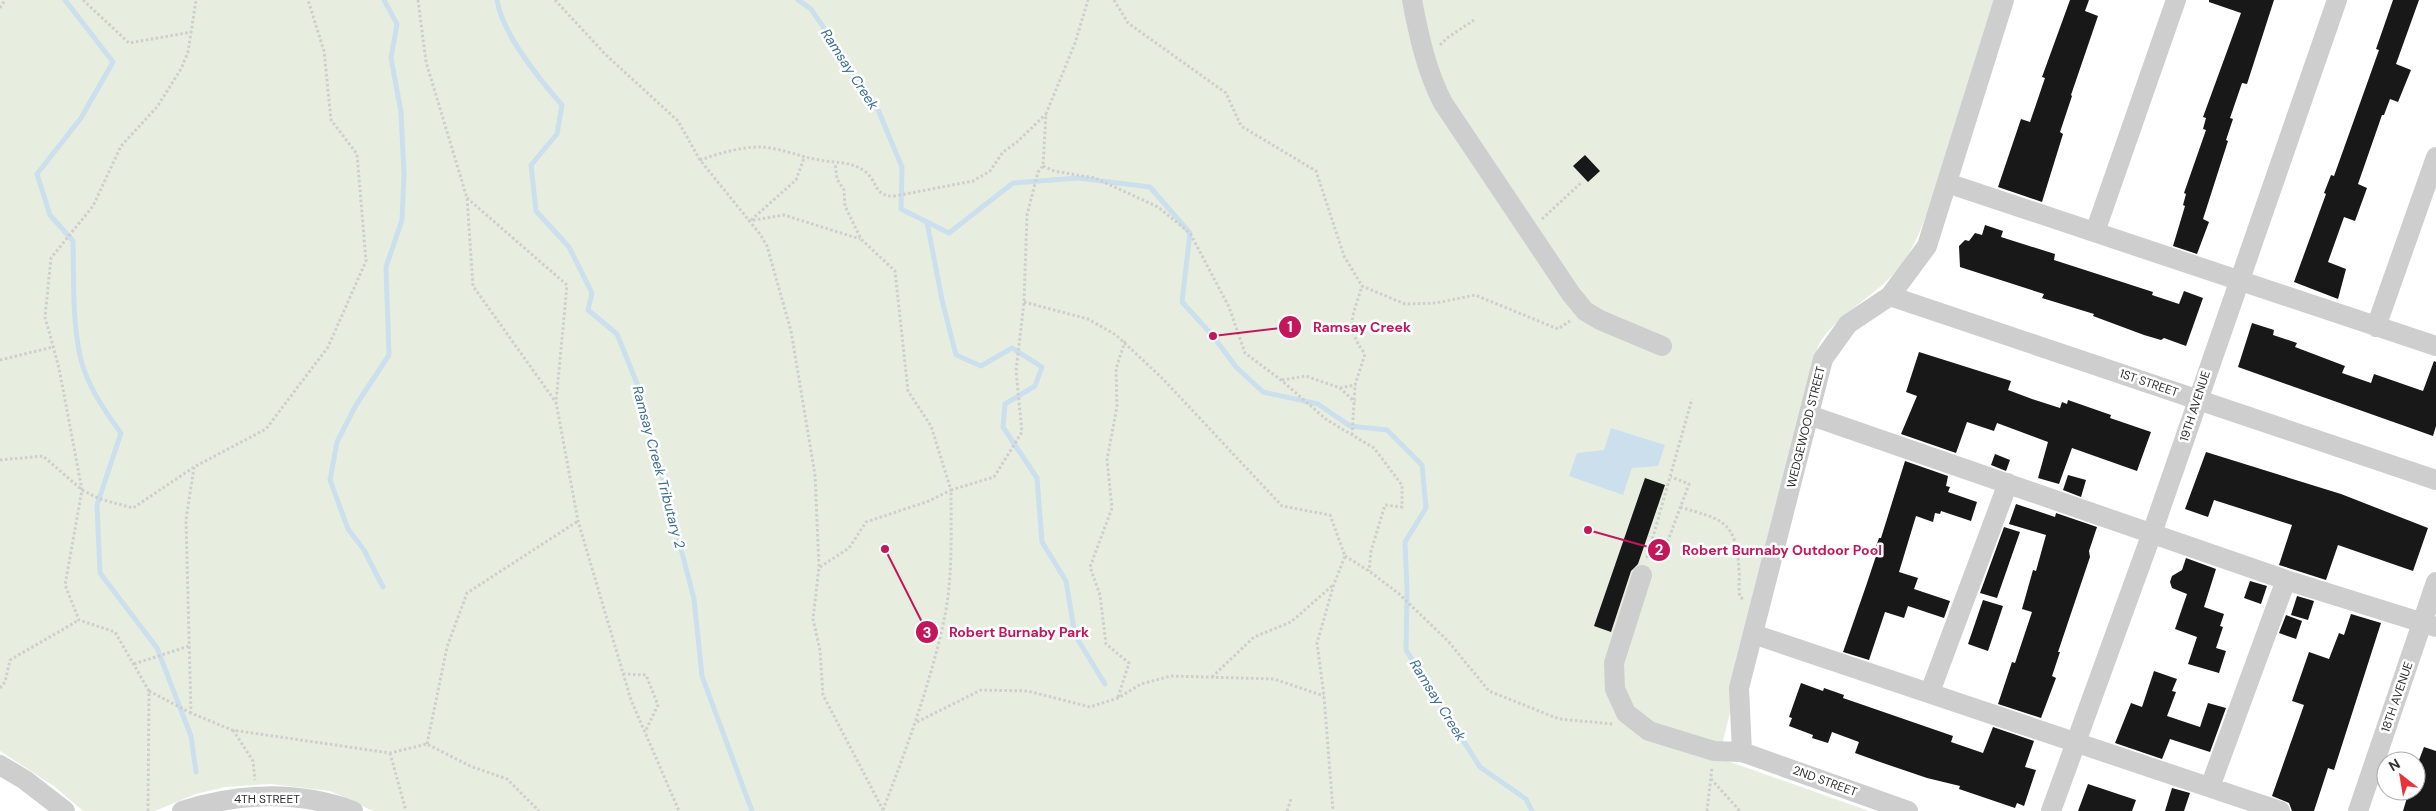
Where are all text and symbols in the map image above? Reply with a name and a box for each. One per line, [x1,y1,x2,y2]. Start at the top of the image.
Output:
water label: Ramsay Creek [817,25,883,114]
callout: Ramsay Creek [1278,313,1421,342]
text: 1 [1287,317,1293,337]
text: Ramsay Creek [1313,318,1411,336]
street label: WEDGEWOOD STREET [1783,364,1829,489]
street label: 1ST STREET [2117,365,2181,401]
street label: 19TH AVENUE [2176,368,2214,443]
water label: Ramsay Creek Tributary 2 [629,384,689,550]
callout: Robert Burnaby Outdoor Pool [1647,535,1892,564]
text: 2 [1655,540,1664,560]
text: Robert Burnaby Outdoor Pool [1682,541,1882,559]
callout: Robert Burnaby Park [914,618,1099,647]
text: 3 [922,623,932,643]
text: Robert Burnaby Park [949,623,1089,641]
water label: Ramsay Creek [1406,656,1471,745]
street label: 18TH AVENUE [2378,660,2417,734]
north arrow [2376,751,2426,801]
text: N [2385,755,2403,775]
street label: 2ND STREET [1791,762,1860,800]
street label: 4TH STREET [234,791,300,807]

